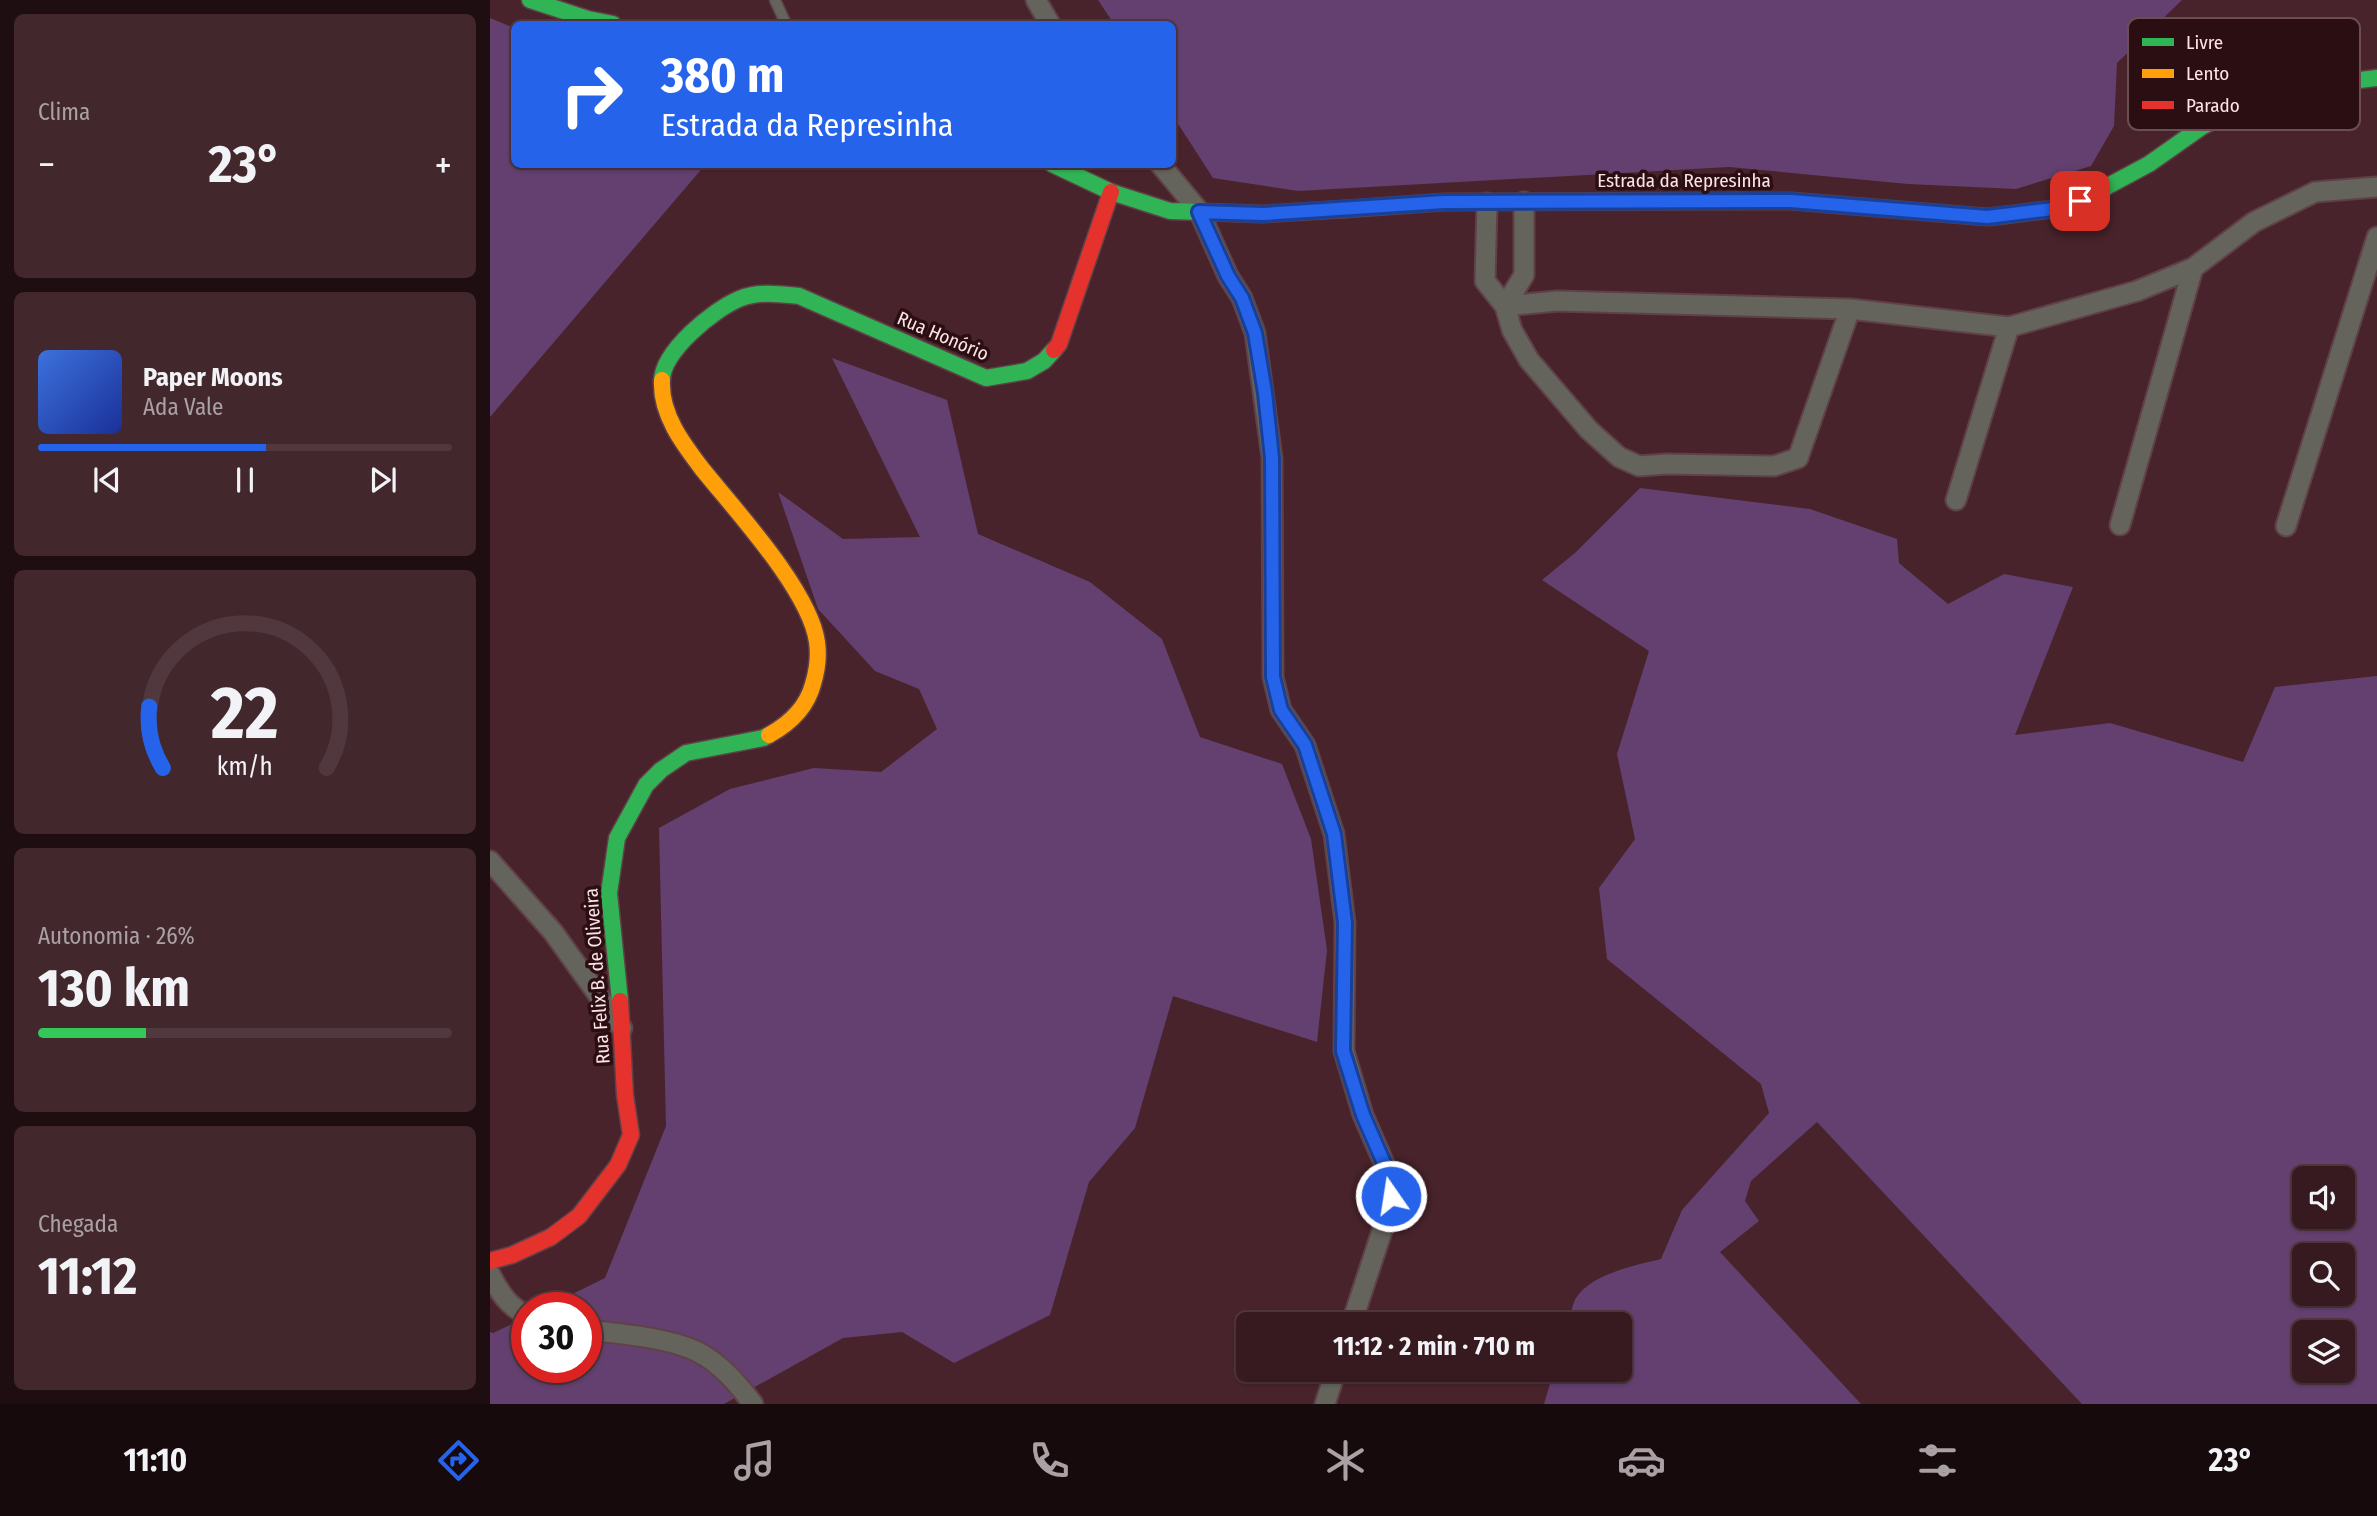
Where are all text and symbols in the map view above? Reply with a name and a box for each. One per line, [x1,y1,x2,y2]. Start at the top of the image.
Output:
legend [2128,18,2360,130]
text: Livre [2186,31,2223,54]
text: 380 m [661,46,784,105]
icon: right [546,49,637,140]
text: Lento [2186,62,2229,85]
text: Parado [2186,94,2240,117]
text: Clima [38,98,90,126]
text: Estrada da Represinha [661,106,954,144]
text: 23° [208,133,281,196]
text: − [38,142,55,188]
text: + [435,142,452,188]
street label: Estrada da Represinha [1597,169,1771,192]
pin [2050,171,2110,231]
icon: arrive [2061,182,2099,220]
street label: Rua Honório [894,306,992,366]
text: Paper Moons [143,362,283,393]
text: Ada Vale [143,393,223,421]
icon: previous [88,461,126,499]
icon: pause [226,461,264,499]
icon: next [364,461,402,499]
text: 22 [210,670,279,757]
text: km/h [217,752,273,782]
street label: Rua Felix B. de Oliveira [579,887,615,1065]
text: Autonomia · 26% [38,922,195,950]
text: 130 km [38,957,190,1020]
position arrow [1354,1159,1428,1233]
map controls [2292,1166,2355,1383]
button: sound [2292,1166,2355,1229]
text: Chegada [38,1210,118,1238]
button: search [2292,1243,2355,1306]
text: 11:12 [38,1245,137,1308]
speed limit sign: 30 [511,1292,602,1383]
button: layers [2292,1320,2355,1383]
text: 11:12 · 2 min · 710 m [1333,1331,1535,1362]
icon: directions [434,1436,483,1485]
icon: music [730,1436,779,1485]
icon: phone [1025,1436,1074,1485]
icon: climate [1321,1436,1370,1485]
icon: car [1617,1436,1666,1485]
icon: filters [1913,1436,1962,1485]
text: 11:10 [123,1441,187,1479]
text: 23° [2209,1441,2254,1479]

